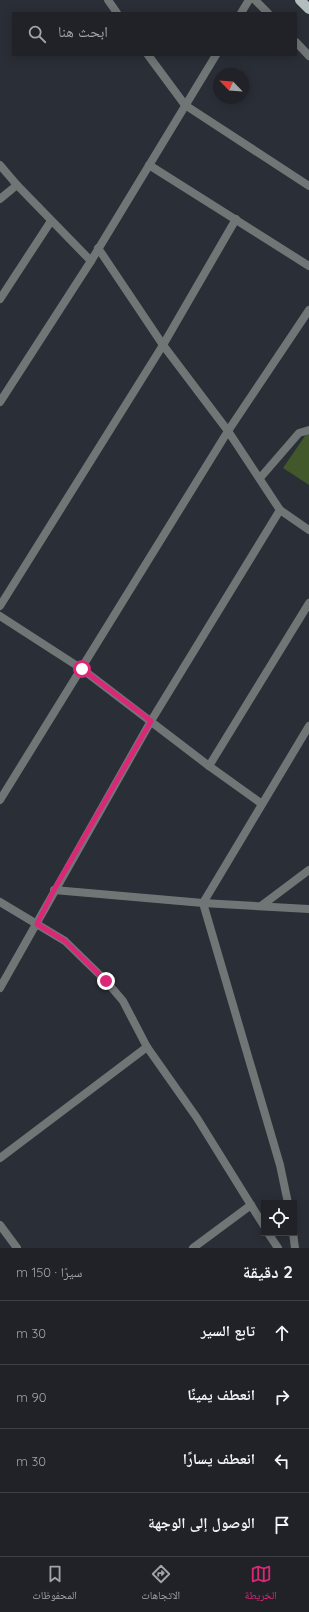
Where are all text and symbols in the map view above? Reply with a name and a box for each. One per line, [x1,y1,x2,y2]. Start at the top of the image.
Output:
search box [12,12,297,56]
text: ابحث هنا [58,22,108,41]
icon: search [26,23,48,45]
north arrow [213,68,249,104]
route start [73,660,91,678]
route end [97,972,115,990]
map controls [261,1200,297,1236]
button: locate [261,1200,297,1236]
text: 2 دقيقة [243,1261,293,1282]
text: سيرًا · 150 m [16,1264,82,1280]
text: تابع السير [201,1321,255,1340]
icon: ahead [271,1322,293,1344]
text: 30 m [16,1325,46,1341]
text: انعطف يمينًا [187,1385,255,1404]
icon: right [271,1386,293,1408]
text: 90 m [16,1389,46,1405]
text: انعطف يسارًا [183,1449,255,1468]
icon: left [271,1450,293,1472]
text: 30 m [16,1453,46,1469]
text: الوصول إلى الوجهة [148,1513,255,1532]
icon: arrive [271,1514,293,1536]
tab: المحفوظات [32,1563,77,1606]
tab: الاتجاهات [141,1563,180,1606]
tab: الخريطة [244,1563,277,1606]

